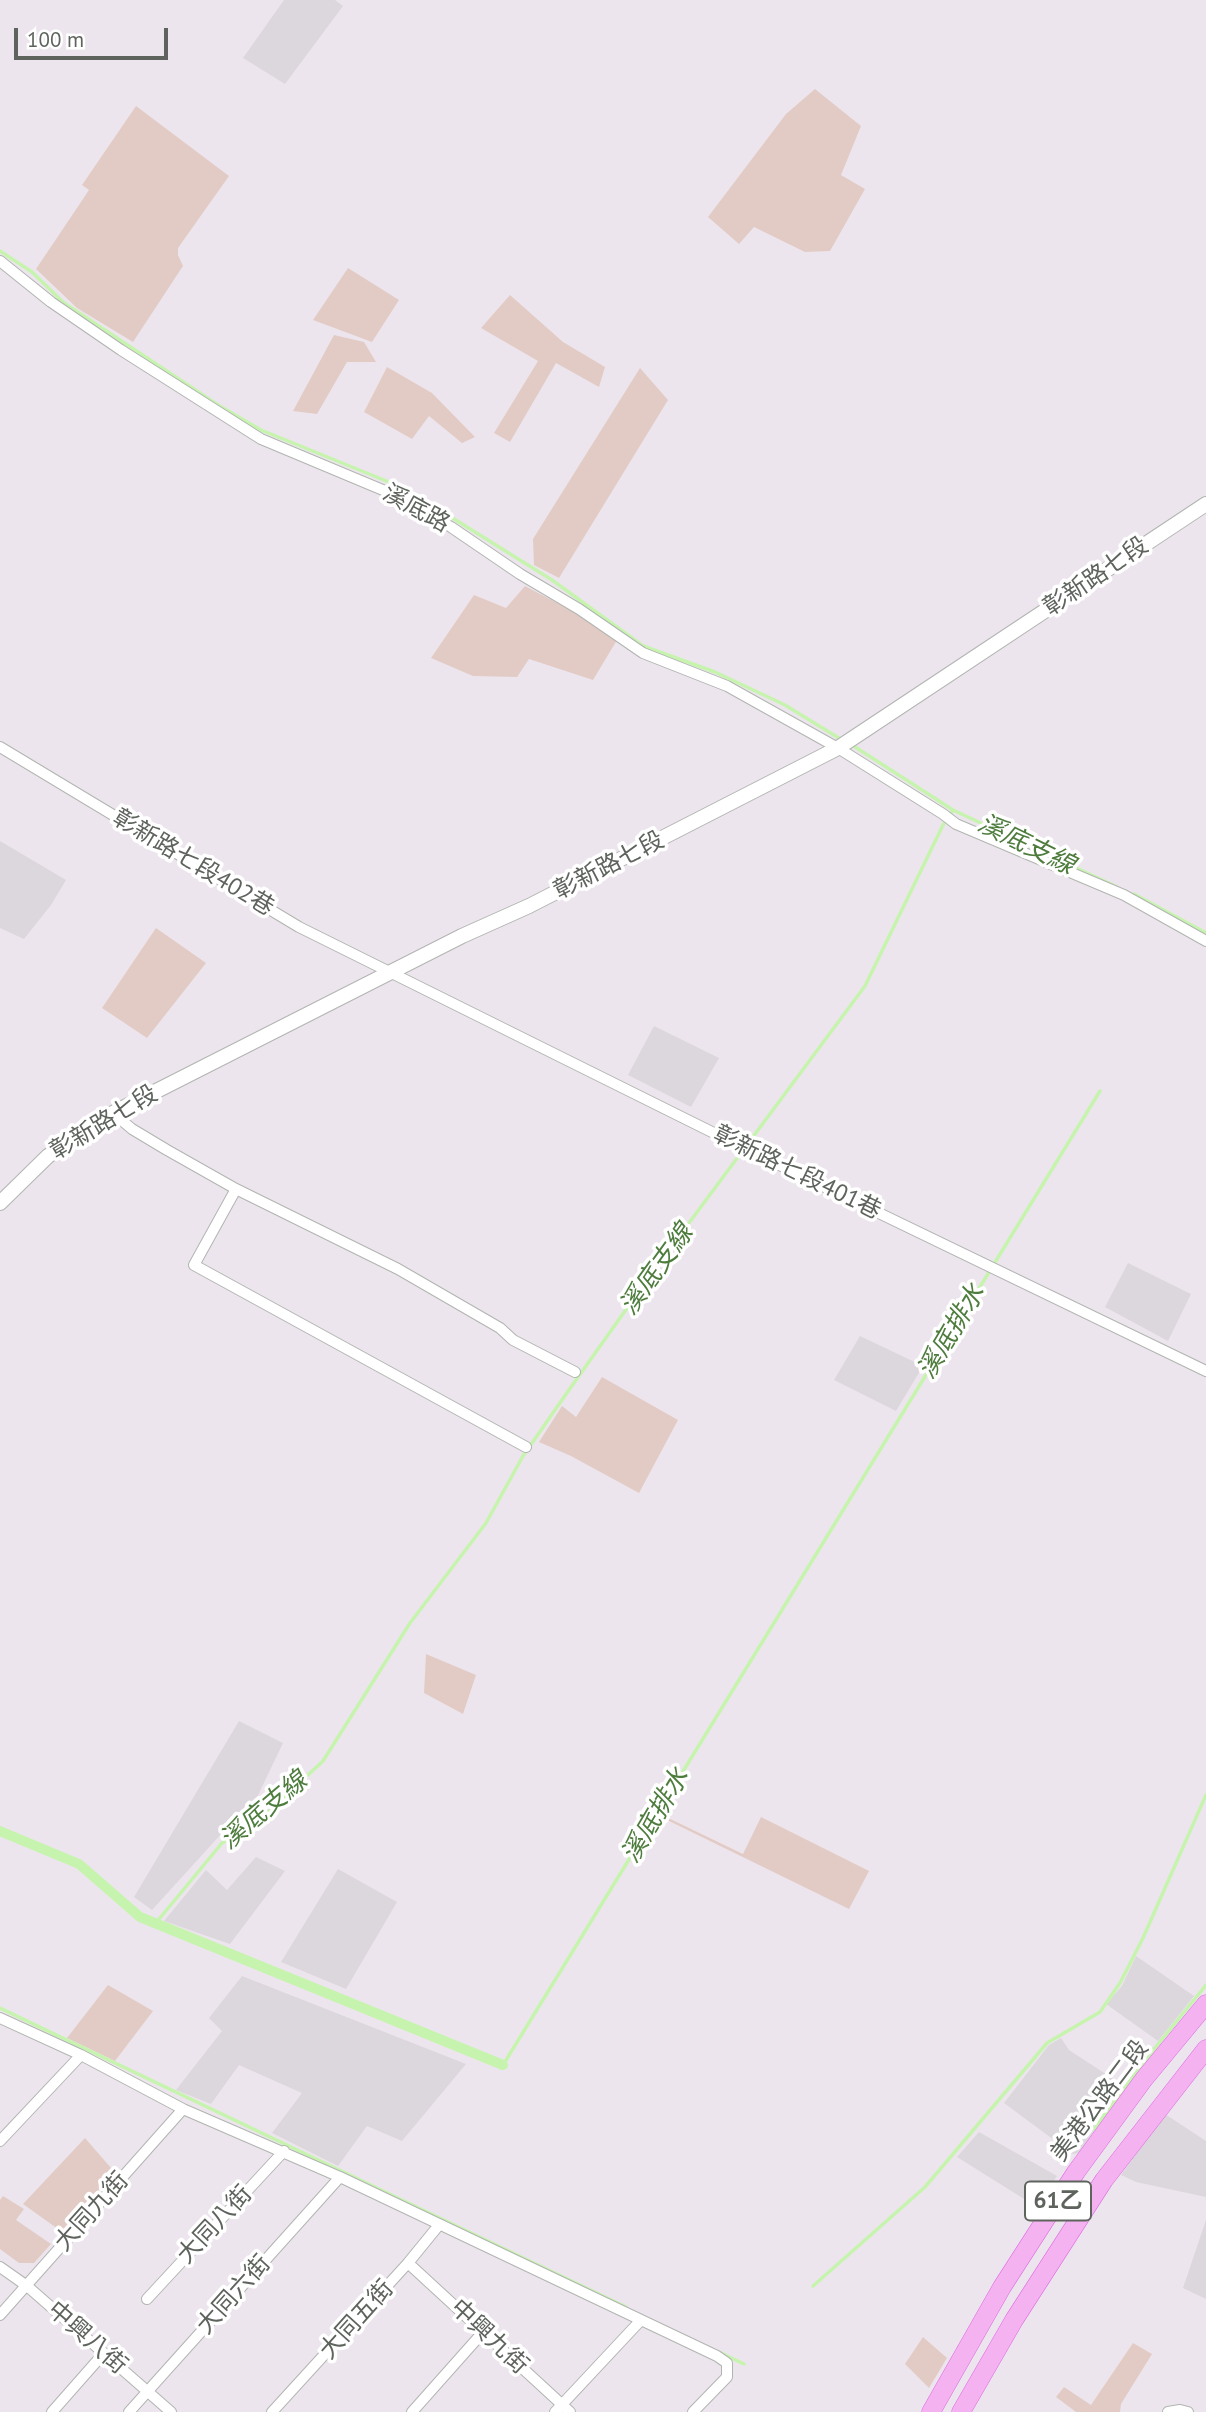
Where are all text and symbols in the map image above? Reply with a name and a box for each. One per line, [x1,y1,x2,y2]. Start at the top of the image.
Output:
scale bar [18,14,172,58]
text: 100 m [27,26,84,53]
street label: 溪底路 [378,479,454,539]
street label: 彰新路七段 [1038,532,1154,622]
street label: 彰新路七段402巷 [107,803,279,923]
water label: 溪底支線 [972,808,1080,882]
street label: 彰新路七段 [549,826,669,906]
street label: 彰新路七段 [45,1080,163,1166]
street label: 彰新路七段401巷 [708,1120,886,1226]
water label: 溪底支線 [614,1219,700,1321]
water label: 溪底排水 [912,1279,992,1385]
water label: 溪底排水 [616,1763,696,1869]
water label: 溪底支線 [214,1766,314,1856]
street label: 美港公路二段 [1045,2035,1155,2167]
street label: 大同九街 [49,2167,135,2257]
street label: 大同八街 [172,2180,258,2270]
road number: 61乙 [1025,2182,1091,2220]
street label: 大同六街 [191,2250,277,2340]
street label: 大同五街 [314,2275,400,2365]
street label: 中興九街 [444,2294,534,2380]
street label: 中興八街 [41,2296,133,2380]

